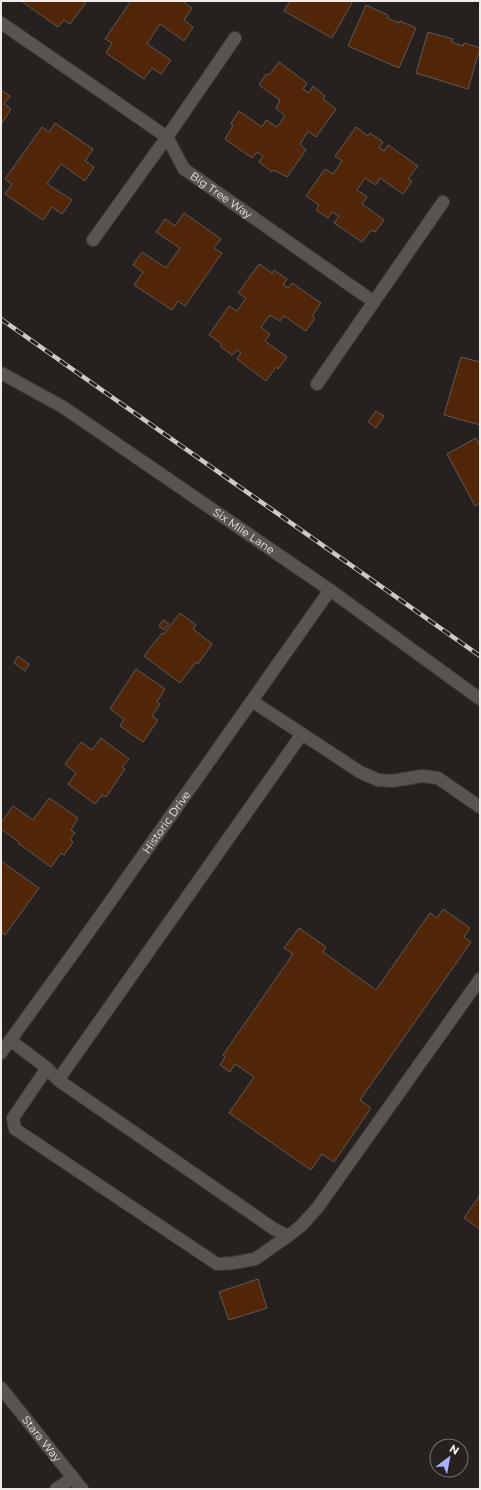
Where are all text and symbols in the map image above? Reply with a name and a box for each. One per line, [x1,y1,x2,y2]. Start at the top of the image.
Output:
street label: Big Tree Way [188,169,255,221]
street label: Six Mile Lane [210,505,278,557]
street label: Historic Drive [139,788,193,856]
street label: Stara Way [19,1413,64,1464]
north arrow [429,1438,469,1478]
text: N [447,1441,462,1458]

